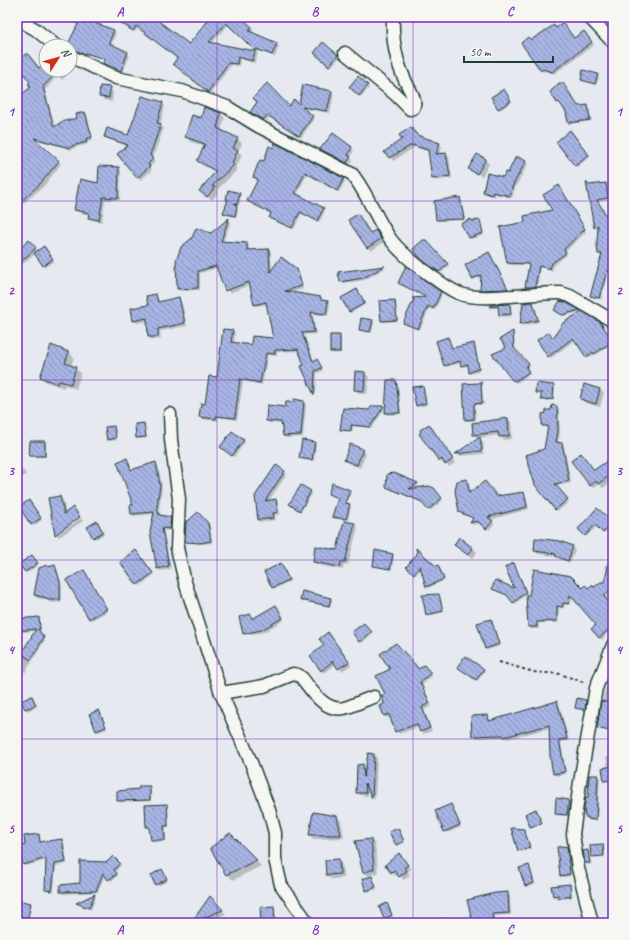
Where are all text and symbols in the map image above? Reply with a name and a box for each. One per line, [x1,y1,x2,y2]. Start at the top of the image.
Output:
text: A [117,4,125,20]
text: B [312,4,320,20]
text: C [507,4,515,20]
north arrow [38,38,78,78]
scale bar [464,38,553,64]
text: 50 m [470,44,492,60]
text: N [58,45,75,61]
text: 1 [8,104,16,120]
text: 1 [616,104,624,120]
text: 2 [8,283,15,299]
text: 2 [616,283,623,299]
text: 3 [8,463,15,479]
text: 3 [616,463,623,479]
text: 4 [8,642,16,658]
text: 4 [616,642,624,658]
text: 5 [8,821,15,837]
text: 5 [616,821,623,837]
text: A [117,922,125,938]
text: B [312,922,320,938]
text: C [507,922,515,938]

